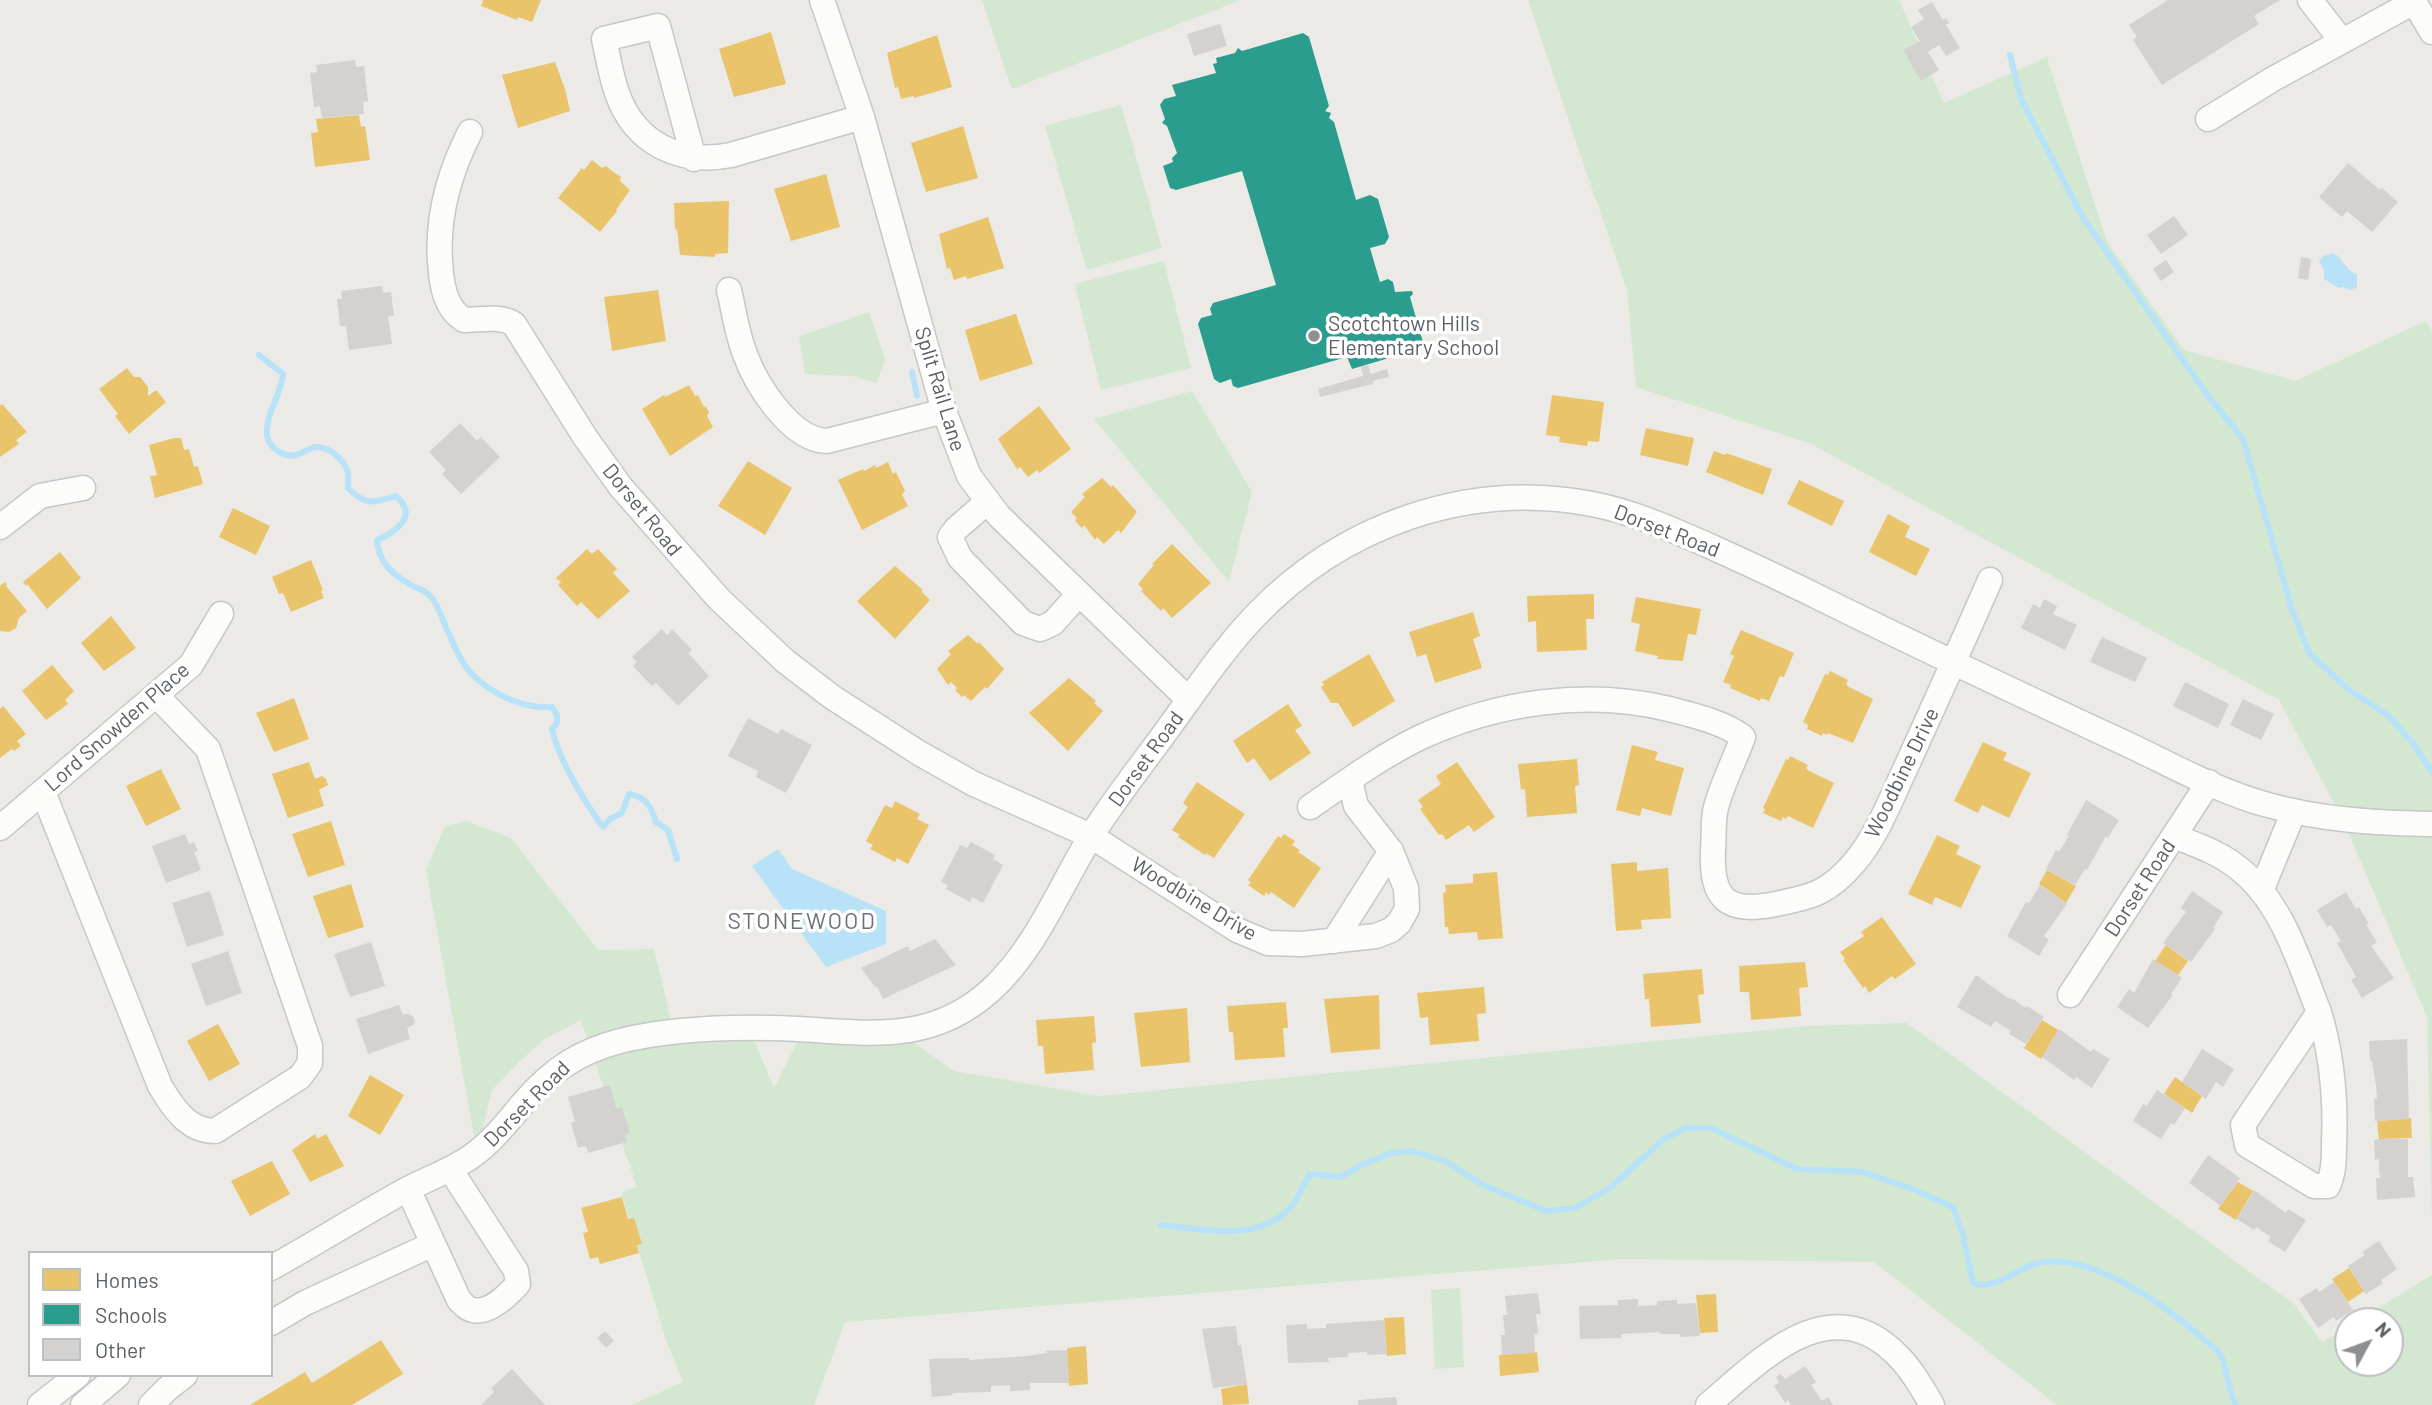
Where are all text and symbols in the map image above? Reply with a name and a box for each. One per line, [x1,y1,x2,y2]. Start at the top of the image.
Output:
place label: Scotchtown Hills Elementary School [1328,311,1499,361]
street label: Split Rail Lane [909,324,971,454]
marker: Scotchtown Hills Elementary School [1306,328,1322,344]
street label: Dorset Road [597,459,687,561]
street label: Dorset Road [1610,499,1724,563]
street label: Lord Snowden Place [39,657,195,797]
street label: Woodbine Drive [1860,704,1944,842]
street label: Dorset Road [1103,707,1189,811]
street label: Dorset Road [2099,834,2181,942]
street label: Woodbine Drive [1127,852,1261,946]
district label: STONEWOOD [729,907,875,935]
street label: Dorset Road [479,1056,575,1152]
legend [28,1251,273,1377]
text: Homes [95,1267,159,1292]
text: Schools [95,1302,167,1327]
north arrow [2334,1307,2404,1377]
text: N [2371,1317,2397,1342]
text: Other [95,1337,146,1362]

